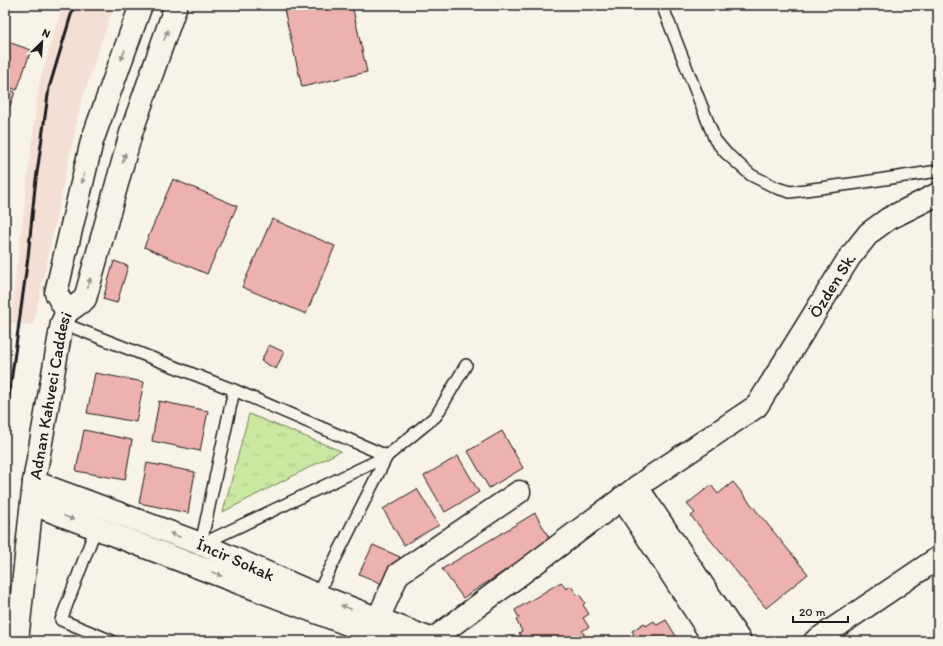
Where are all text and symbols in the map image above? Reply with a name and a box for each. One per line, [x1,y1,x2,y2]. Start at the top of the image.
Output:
north arrow [22,22,62,62]
text: N [40,26,52,41]
one-way arrow [163,28,169,40]
one-way arrow [119,49,125,61]
one-way arrow [121,151,127,163]
one-way arrow [80,173,86,185]
street label: Özden Sk. [804,248,860,322]
one-way arrow [87,277,93,289]
street label: Adnan Kahveci Caddesi [25,308,76,481]
one-way arrow [63,515,75,521]
one-way arrow [169,531,181,537]
street label: İncir Sokak [194,533,278,585]
one-way arrow [211,572,223,578]
scale bar [793,598,848,624]
one-way arrow [340,603,352,609]
text: 20 m [799,605,826,619]

